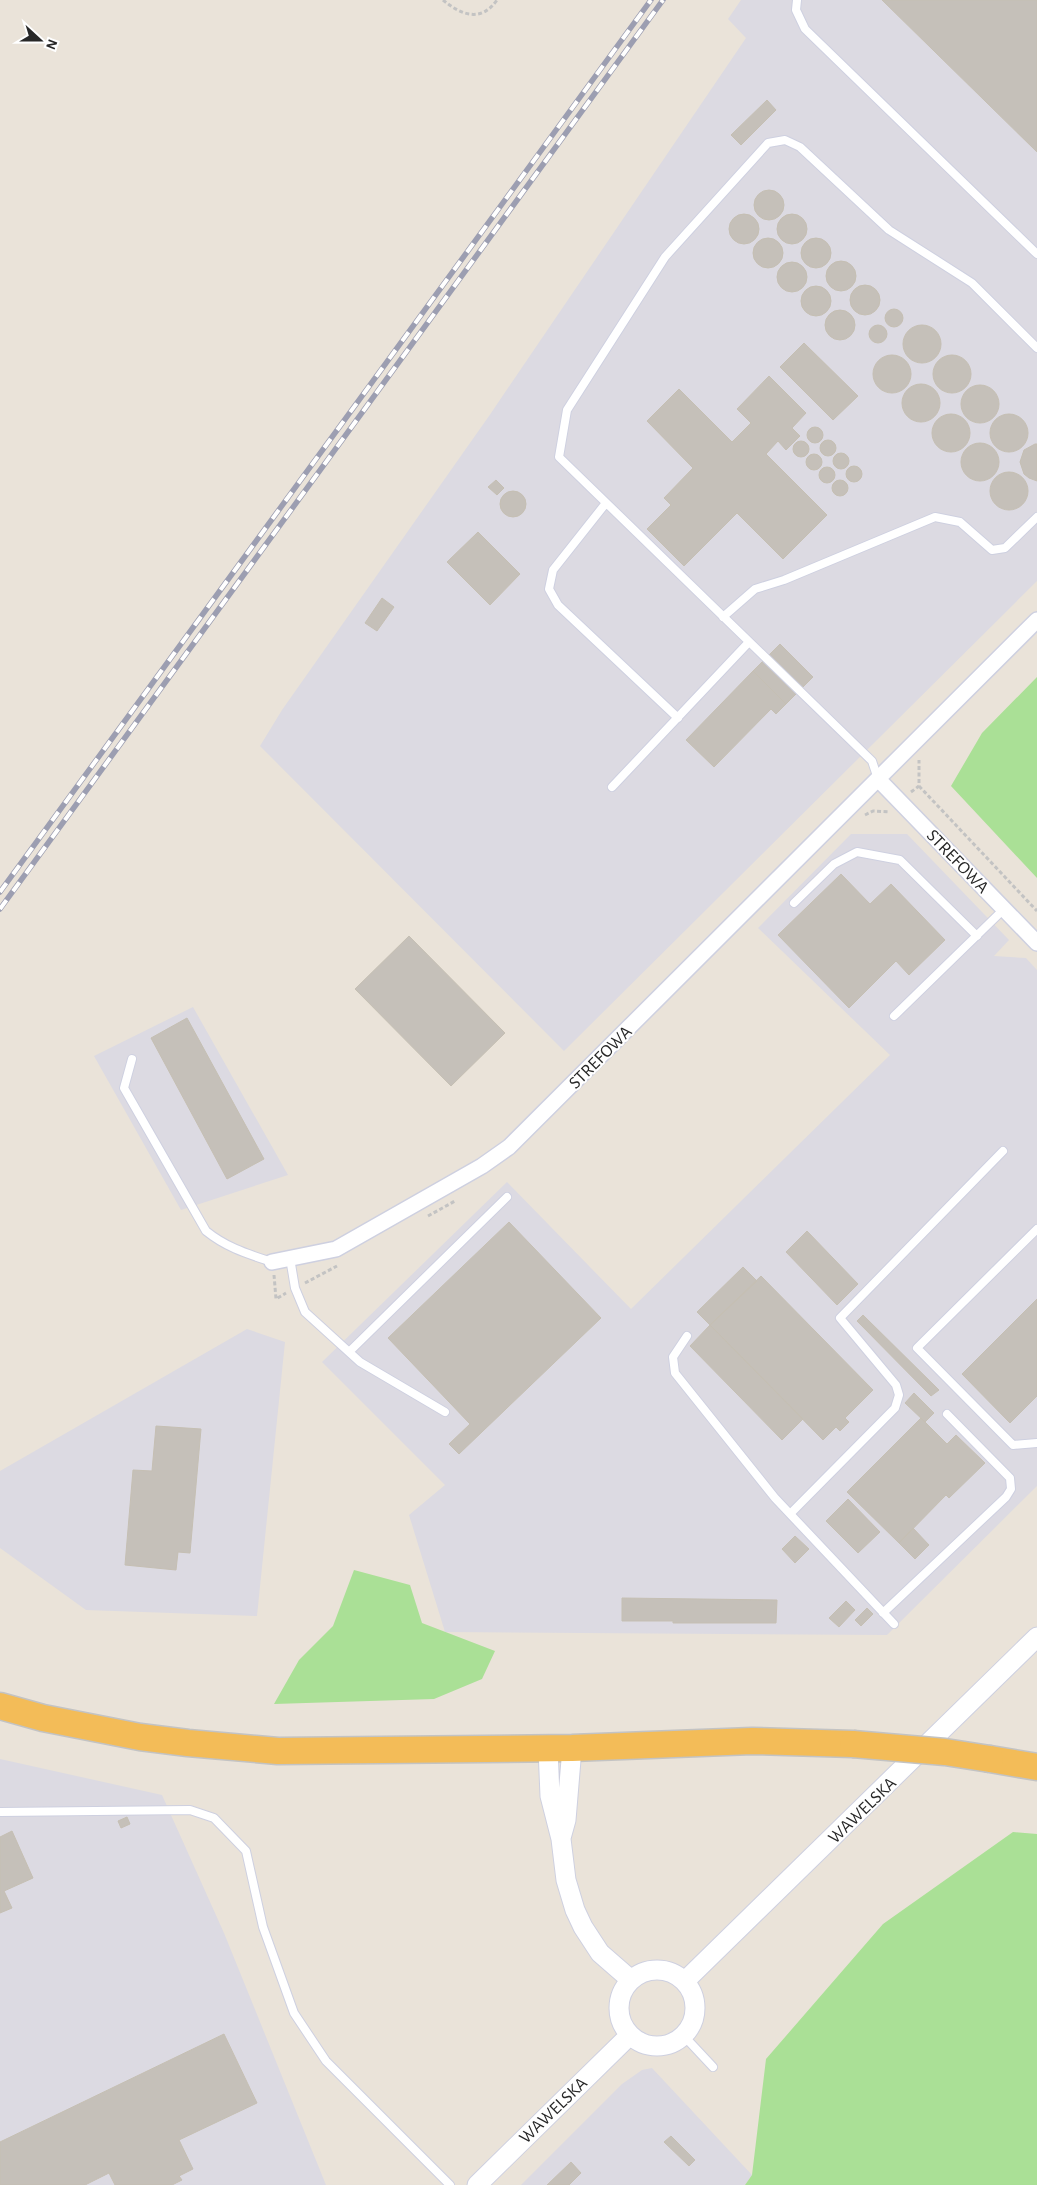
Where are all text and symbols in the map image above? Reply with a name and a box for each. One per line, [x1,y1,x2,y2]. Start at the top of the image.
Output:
north arrow [15,15,65,65]
text: N [43,37,59,51]
street label: STREFOWA [923,826,992,897]
street label: STREFOWA [566,1022,636,1093]
street label: WAWELSKA [825,1774,901,1847]
street label: WAWELSKA [516,2074,592,2147]

